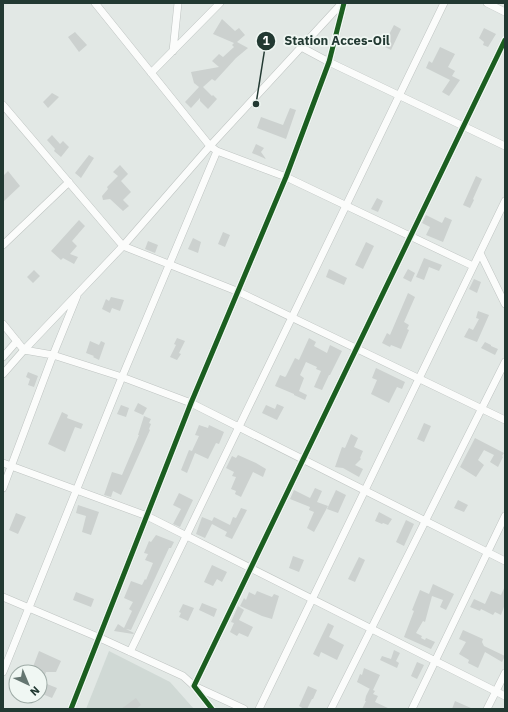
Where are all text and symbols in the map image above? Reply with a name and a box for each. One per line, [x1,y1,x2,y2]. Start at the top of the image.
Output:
callout: Station Acces-Oil [256,28,398,53]
text: Station Acces-Oil [284,32,390,49]
text: 1 [262,33,270,48]
north arrow [8,664,48,704]
text: N [27,683,43,699]

